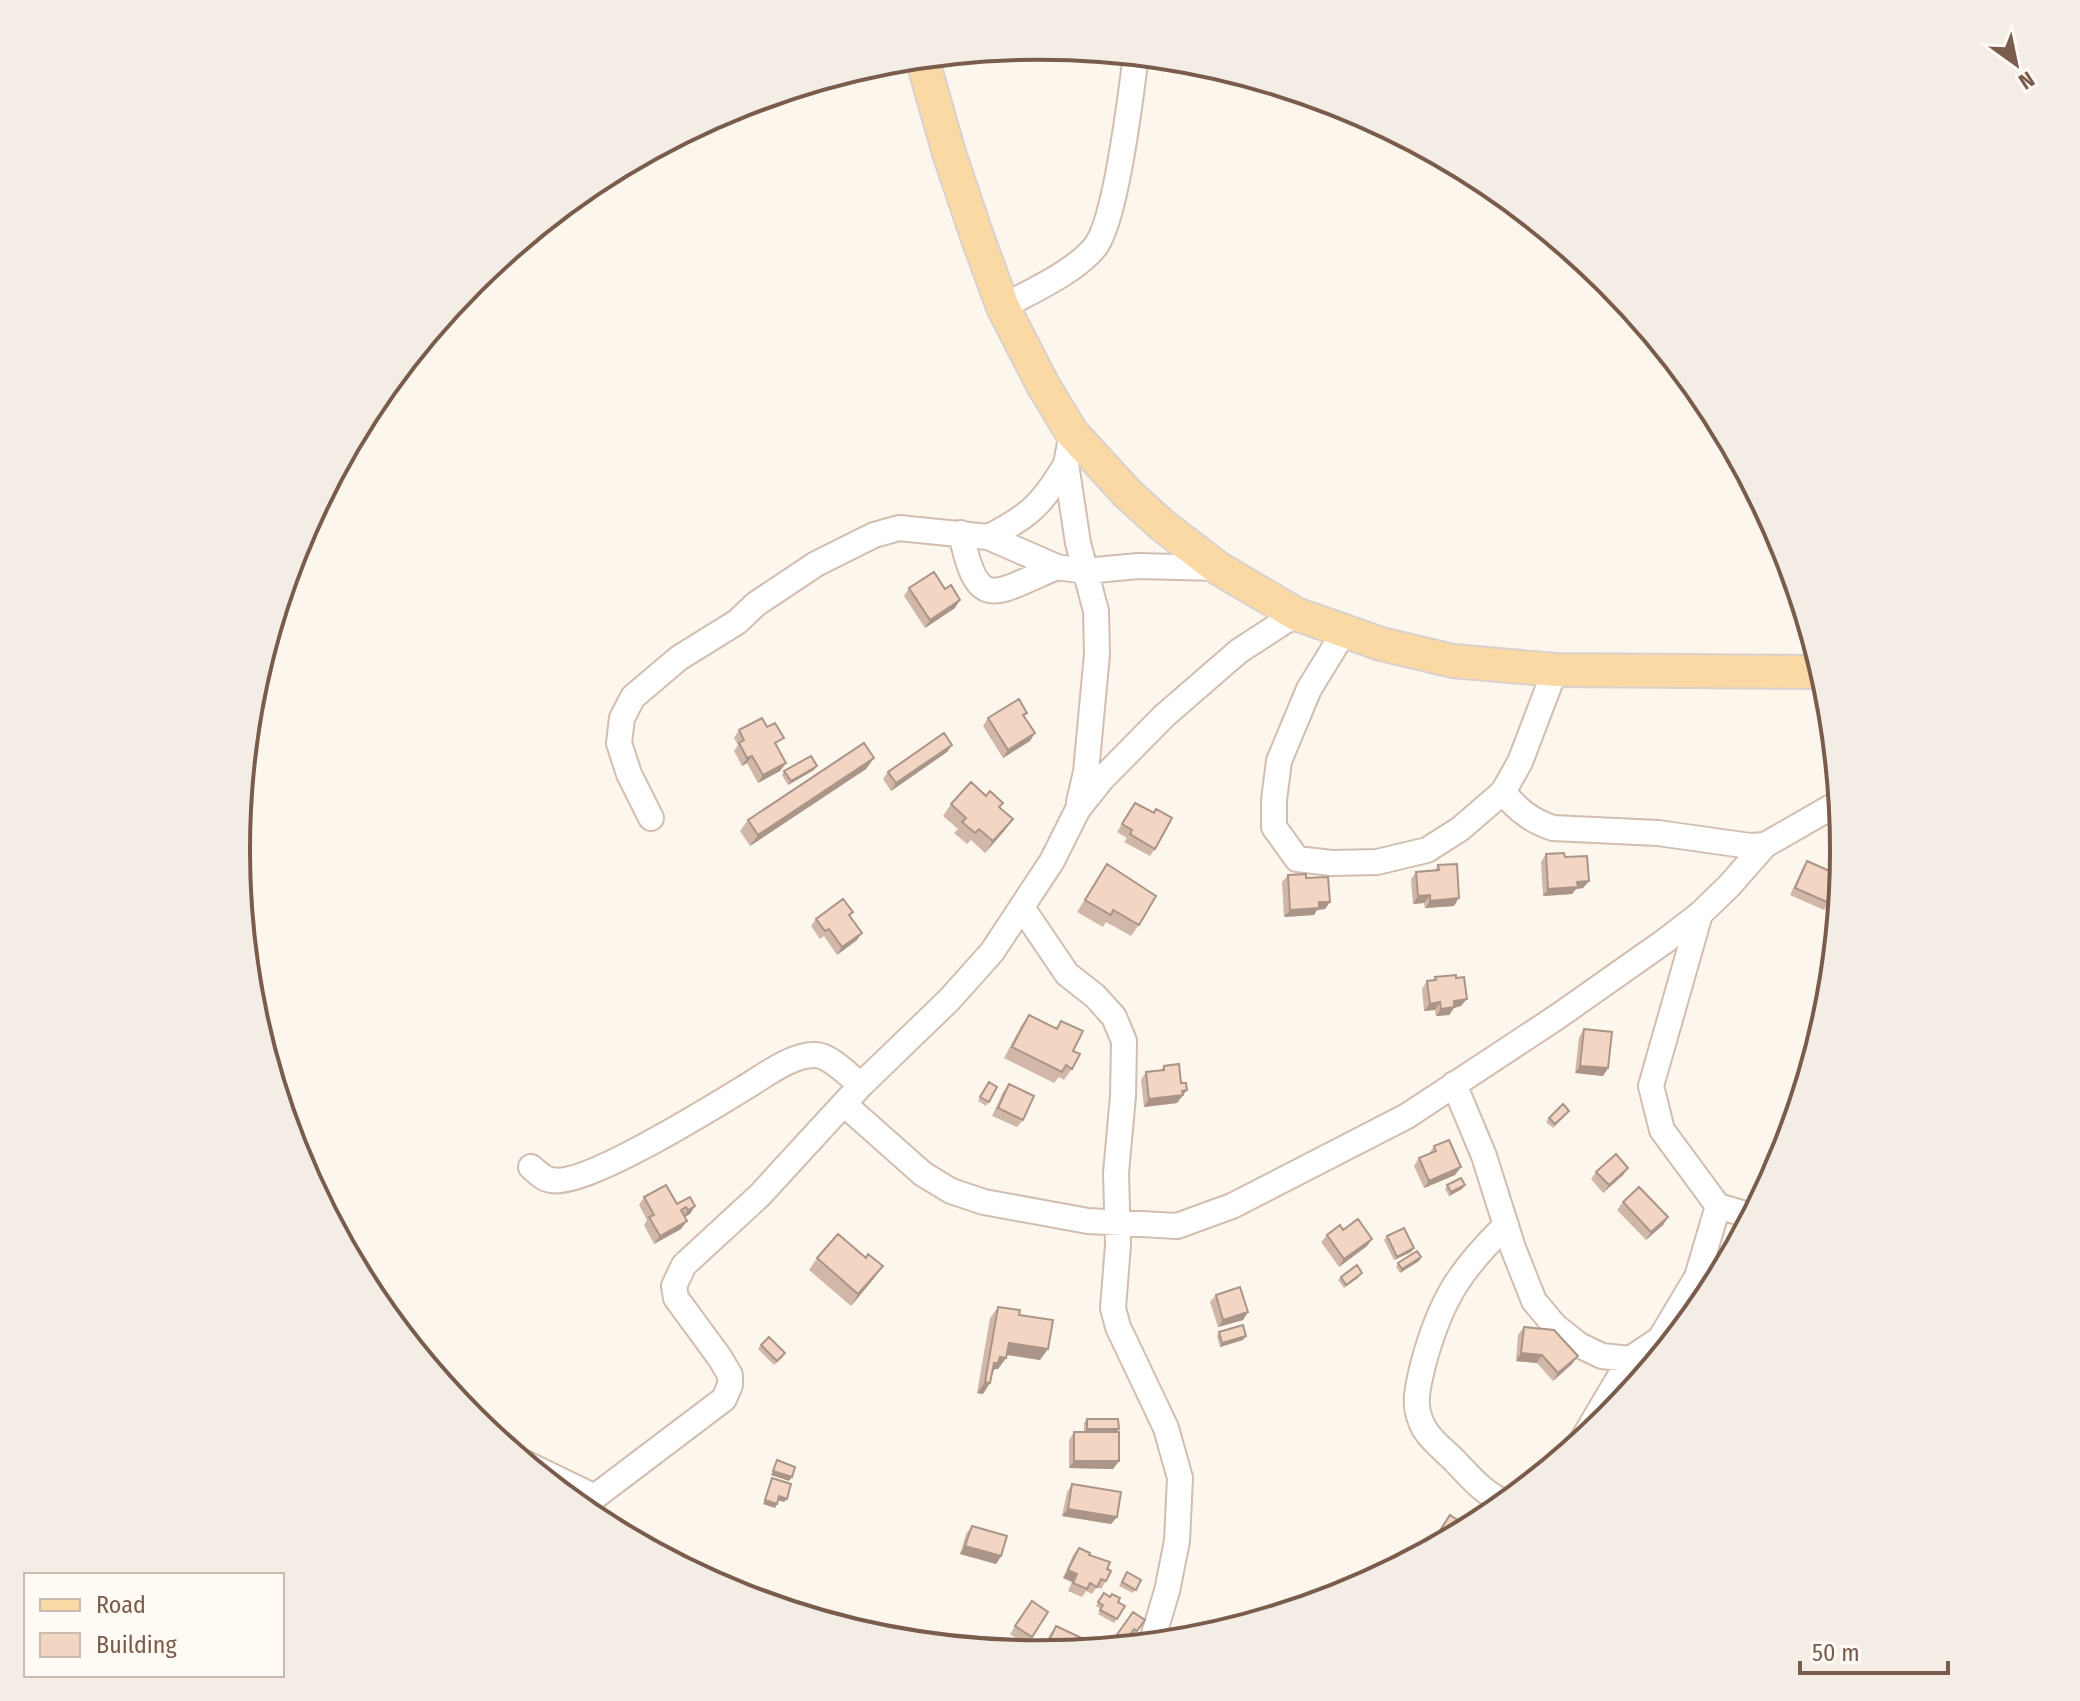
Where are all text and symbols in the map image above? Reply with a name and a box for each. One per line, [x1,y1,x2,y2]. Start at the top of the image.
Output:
north arrow [1976,24,2056,104]
text: N [2014,65,2040,95]
legend [24,1573,284,1677]
text: Road [96,1591,146,1619]
scale bar [1800,1625,1948,1675]
text: Building [96,1631,178,1659]
text: 50 m [1812,1639,1860,1667]

